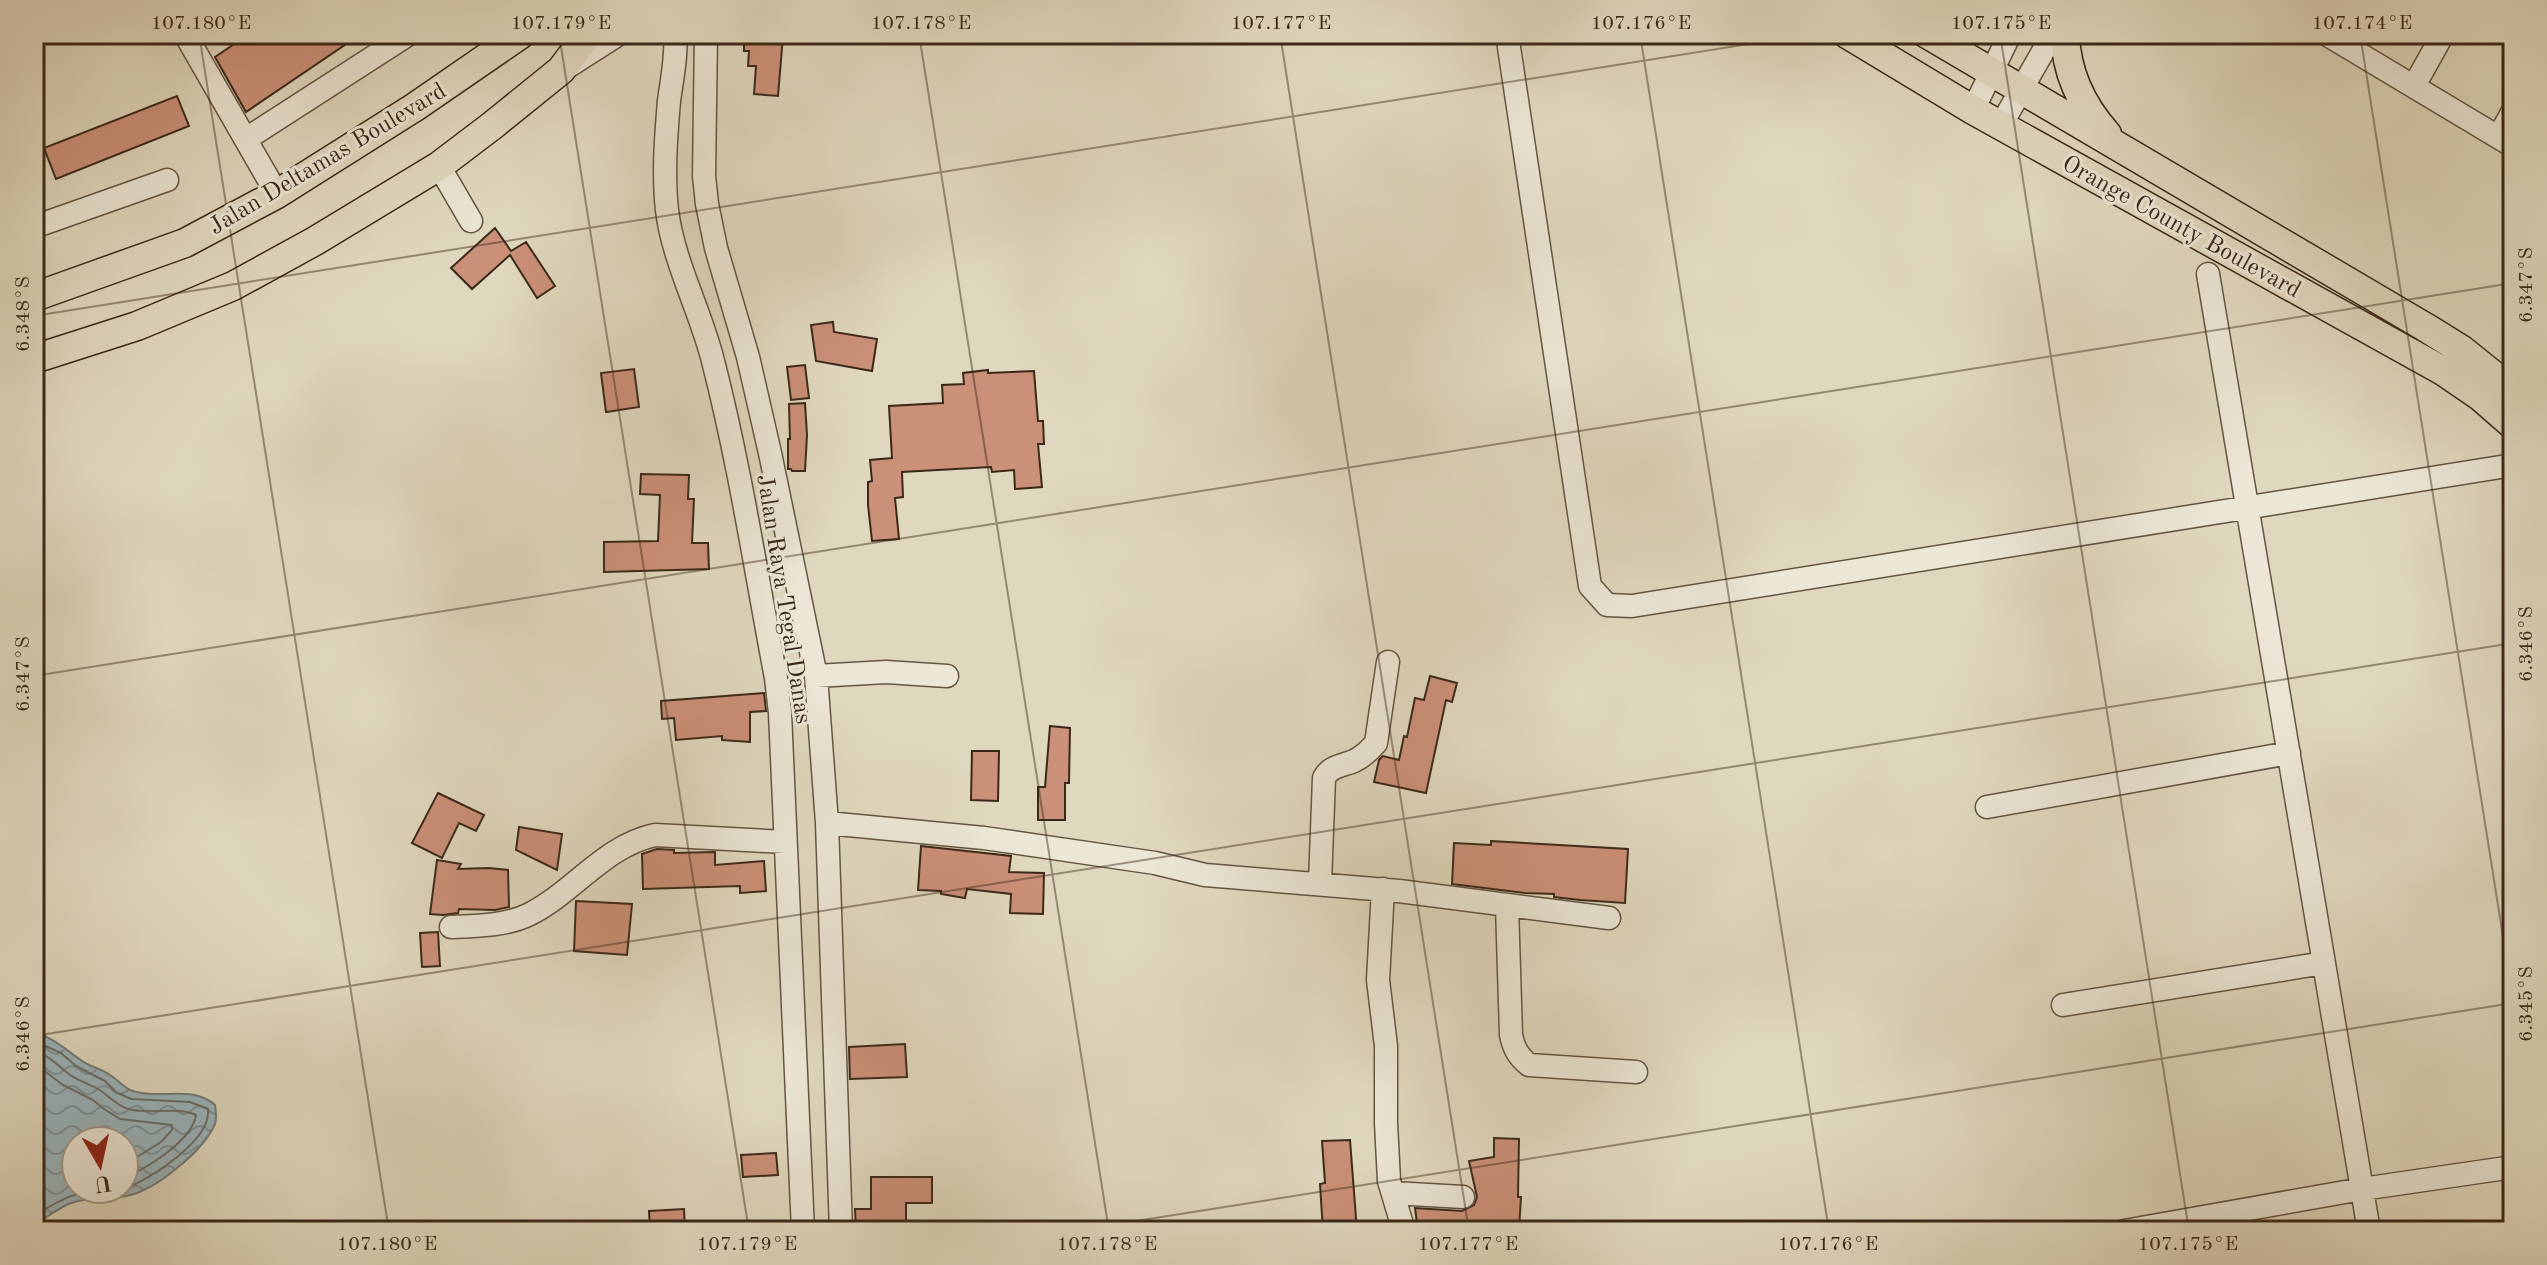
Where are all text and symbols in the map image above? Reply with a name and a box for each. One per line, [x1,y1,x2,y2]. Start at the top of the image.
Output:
text: 107.180°E [151,14,251,34]
text: 107.179°E [511,14,611,34]
text: 107.178°E [871,14,971,34]
text: 107.177°E [1231,14,1331,34]
text: 107.176°E [1591,14,1691,34]
text: 107.175°E [1951,14,2051,34]
text: 107.174°E [2312,14,2412,34]
street label: Jalan Deltamas Boulevard [205,79,451,240]
street label: Orange County Boulevard [2058,152,2304,303]
text: 6.347°S [2517,247,2537,323]
text: 6.348°S [14,276,34,352]
street label: Jalan Raya Tegal Danas [751,473,815,726]
text: 6.346°S [2517,606,2537,682]
text: 6.347°S [14,636,34,712]
text: 6.345°S [2517,966,2537,1042]
text: 6.346°S [14,996,34,1072]
north arrow [60,1125,140,1205]
text: U [92,1171,113,1195]
text: 107.180°E [337,1235,437,1255]
text: 107.179°E [697,1235,797,1255]
text: 107.178°E [1057,1235,1157,1255]
text: 107.177°E [1418,1235,1518,1255]
text: 107.176°E [1778,1235,1878,1255]
text: 107.175°E [2138,1235,2238,1255]

